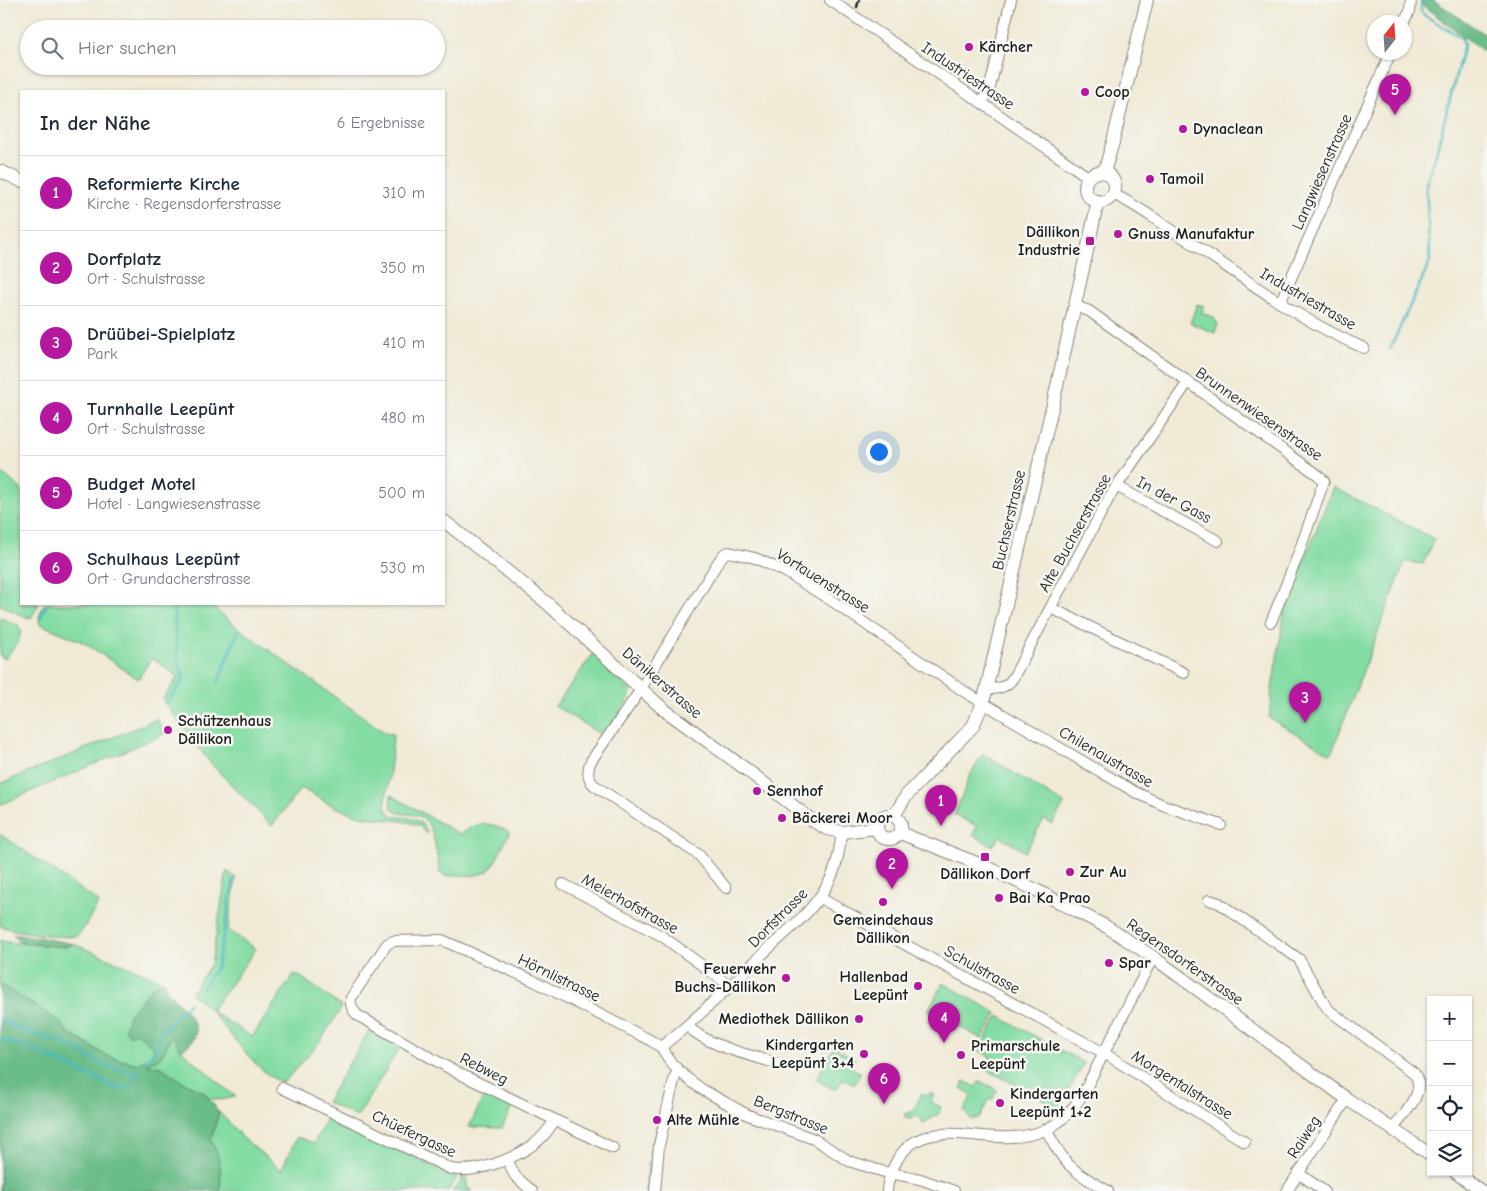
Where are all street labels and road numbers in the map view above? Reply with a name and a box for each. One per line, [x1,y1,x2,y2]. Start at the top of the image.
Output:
street label: Industriestrasse [918,38,1018,114]
street label: Langwiesenstrasse [1288,111,1356,233]
street label: Industriestrasse [1257,264,1359,334]
street label: Brunnenwiesenstrasse [1192,363,1326,465]
street label: Buchserstrasse [989,468,1029,572]
street label: Alte Buchserstrasse [1035,471,1115,595]
street label: In der Gass [1134,473,1215,527]
street label: Vortauenstrasse [773,545,873,617]
street label: Dänikerstrasse [619,644,705,722]
street label: Chilenaustrasse [1056,723,1156,791]
street label: Meierhofstrasse [579,870,681,938]
street label: Dorfstrasse [745,885,811,951]
street label: Regensdorferstrasse [1123,915,1247,1009]
street label: Schulstrasse [941,942,1023,998]
street label: Hörnlistrasse [515,950,603,1006]
street label: Morgentalstrasse [1128,1047,1236,1123]
street label: Rebweg [457,1049,511,1089]
street label: Bergstrasse [751,1092,831,1138]
street label: Chüefergasse [369,1107,459,1161]
street label: Raiweg [1284,1112,1324,1162]

